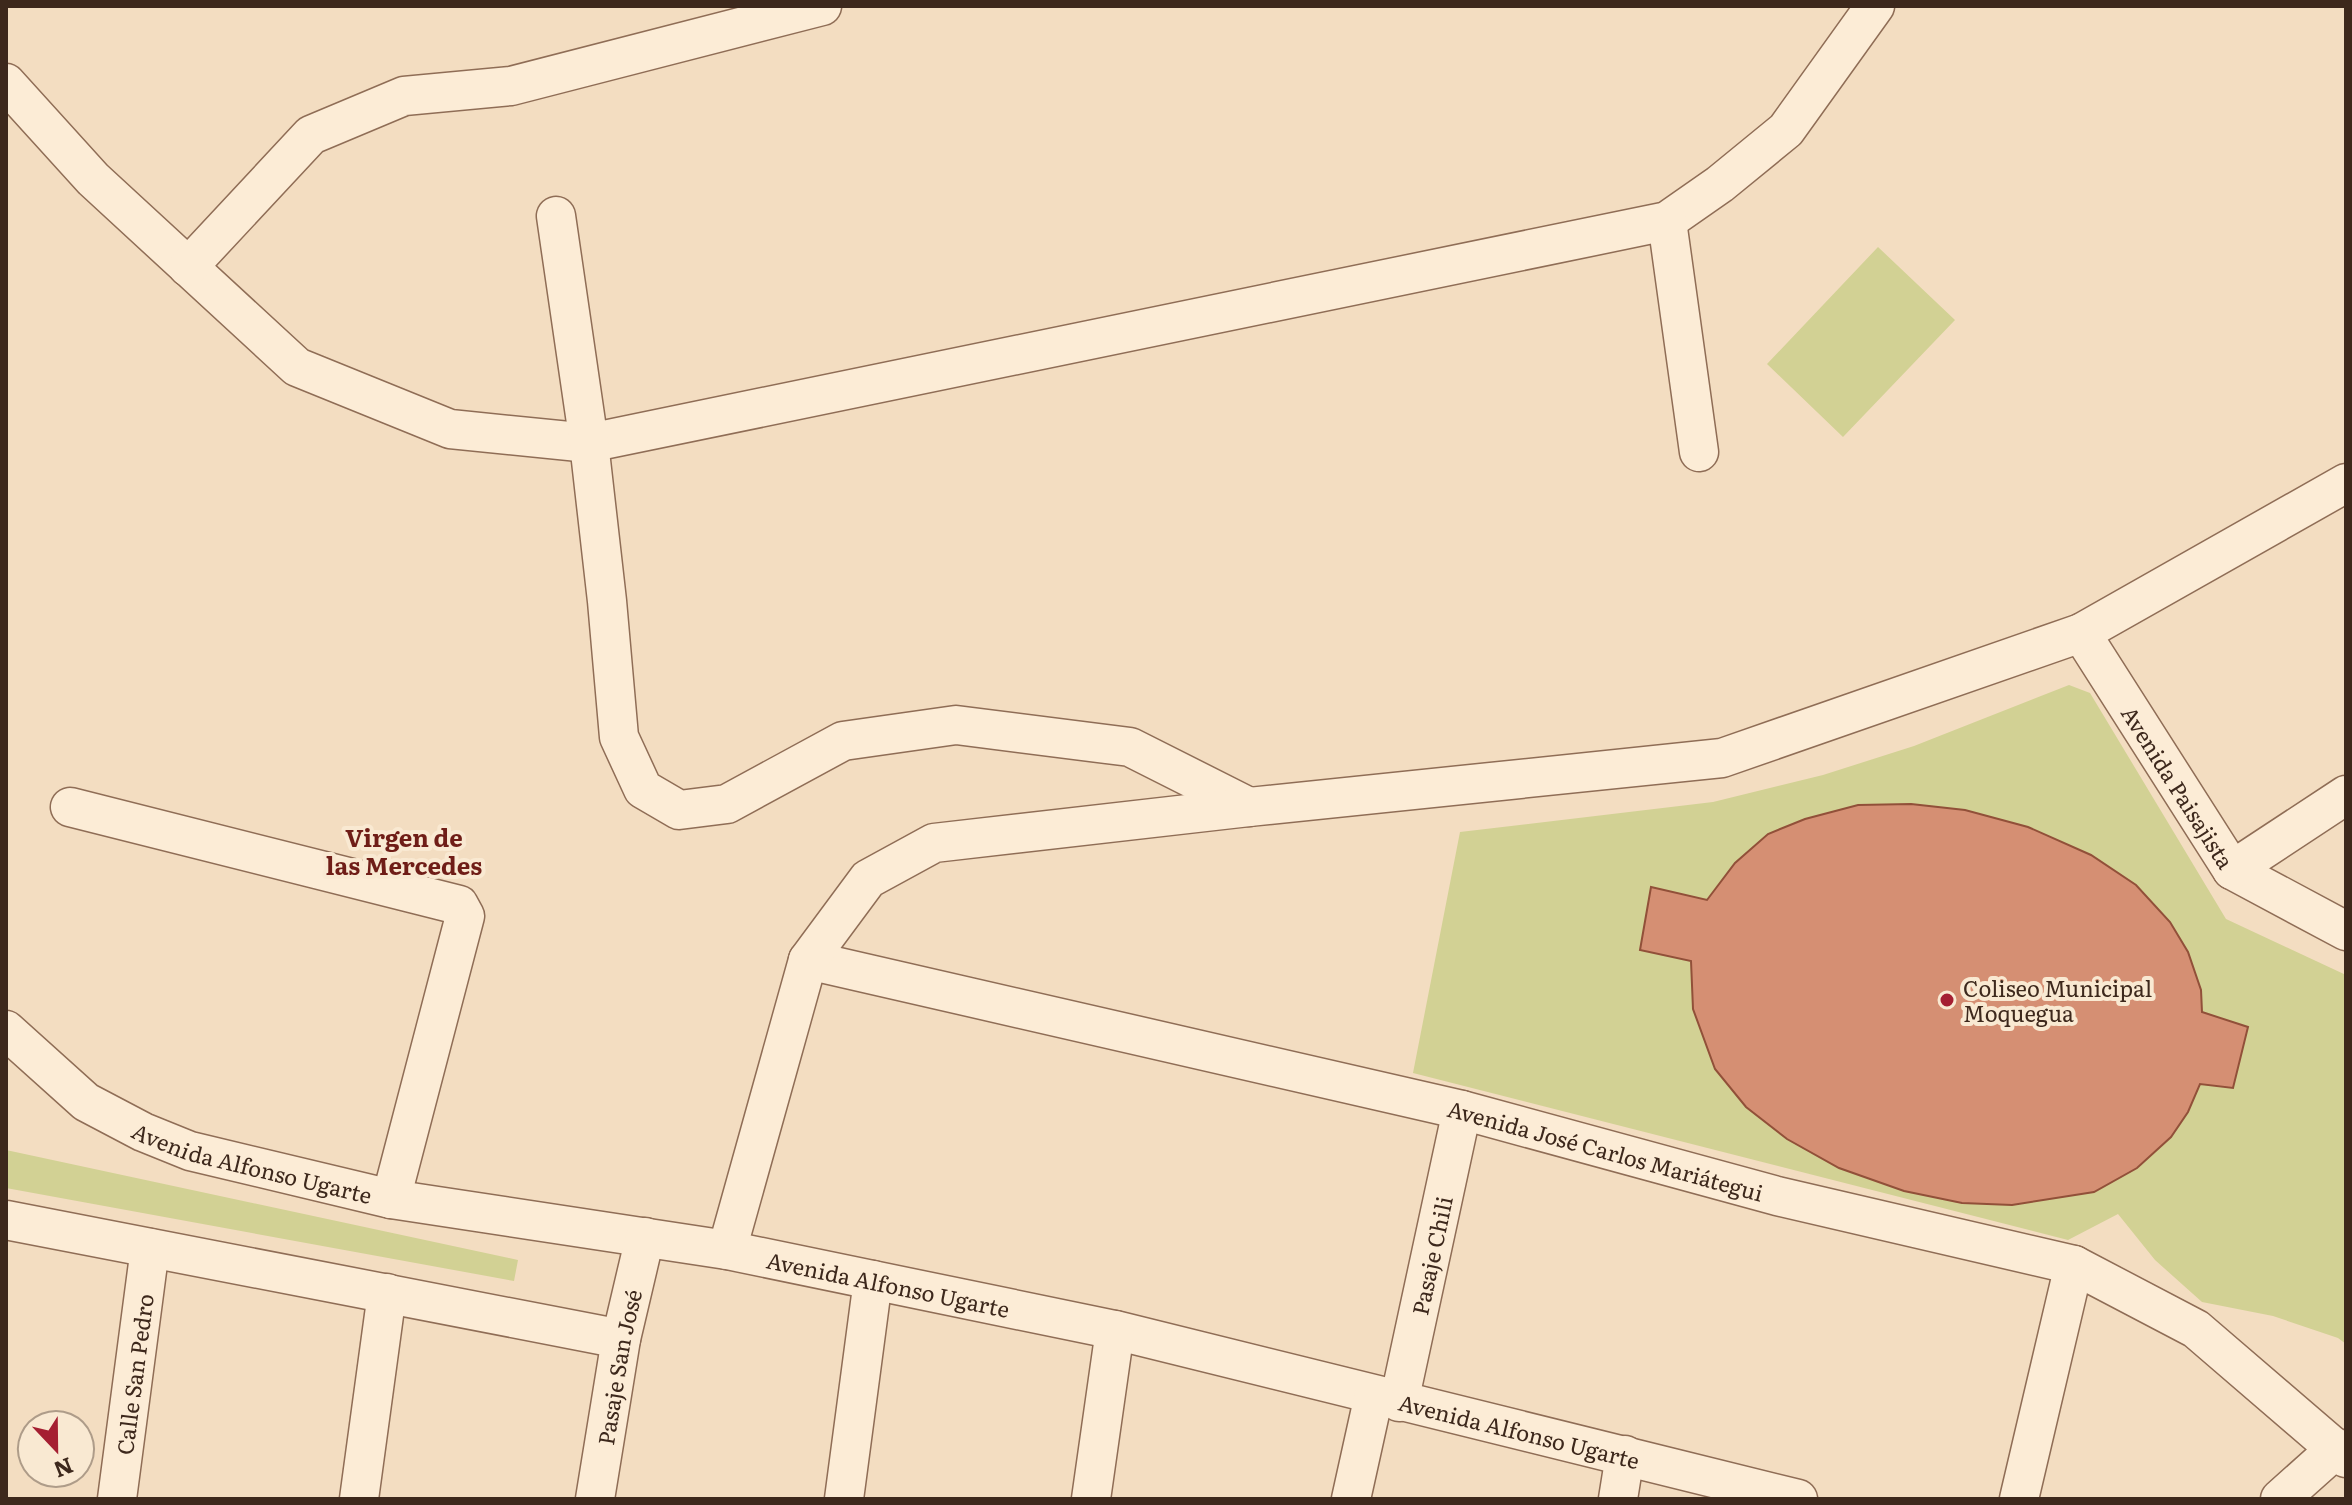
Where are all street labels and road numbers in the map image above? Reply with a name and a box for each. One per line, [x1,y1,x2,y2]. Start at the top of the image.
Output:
street label: Avenida Paisajista [2114,698,2243,875]
street label: Avenida José Carlos Mariátegui [1445,1091,1767,1208]
street label: Avenida Alfonso Ugarte [127,1113,376,1210]
street label: Pasaje Chili [1402,1193,1460,1318]
street label: Avenida Alfonso Ugarte [764,1242,1013,1324]
street label: Pasaje San José [588,1286,649,1447]
street label: Calle San Pedro [107,1292,160,1457]
street label: Avenida Alfonso Ugarte [1396,1384,1643,1476]

